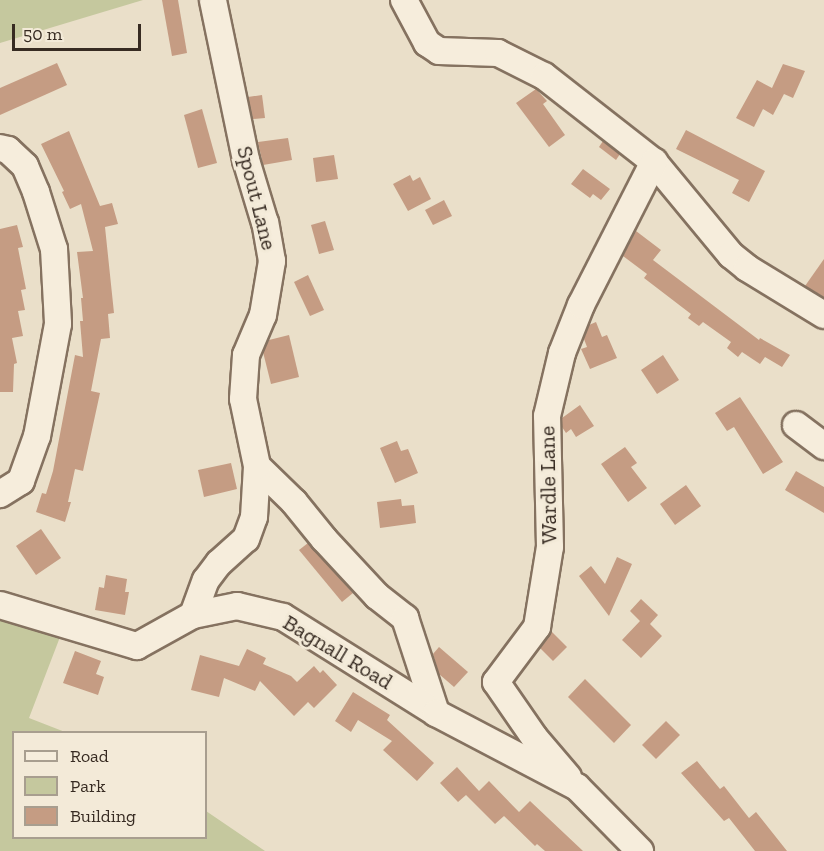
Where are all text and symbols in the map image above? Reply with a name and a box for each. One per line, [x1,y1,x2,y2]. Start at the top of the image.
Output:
scale bar [15,12,144,50]
text: 50 m [23,23,62,45]
street label: Spout Lane [231,143,283,253]
street label: Wardle Lane [534,426,562,544]
street label: Bagnall Road [278,609,398,695]
legend [12,731,207,839]
text: Road [70,745,109,767]
text: Park [70,775,106,797]
text: Building [70,805,136,827]

